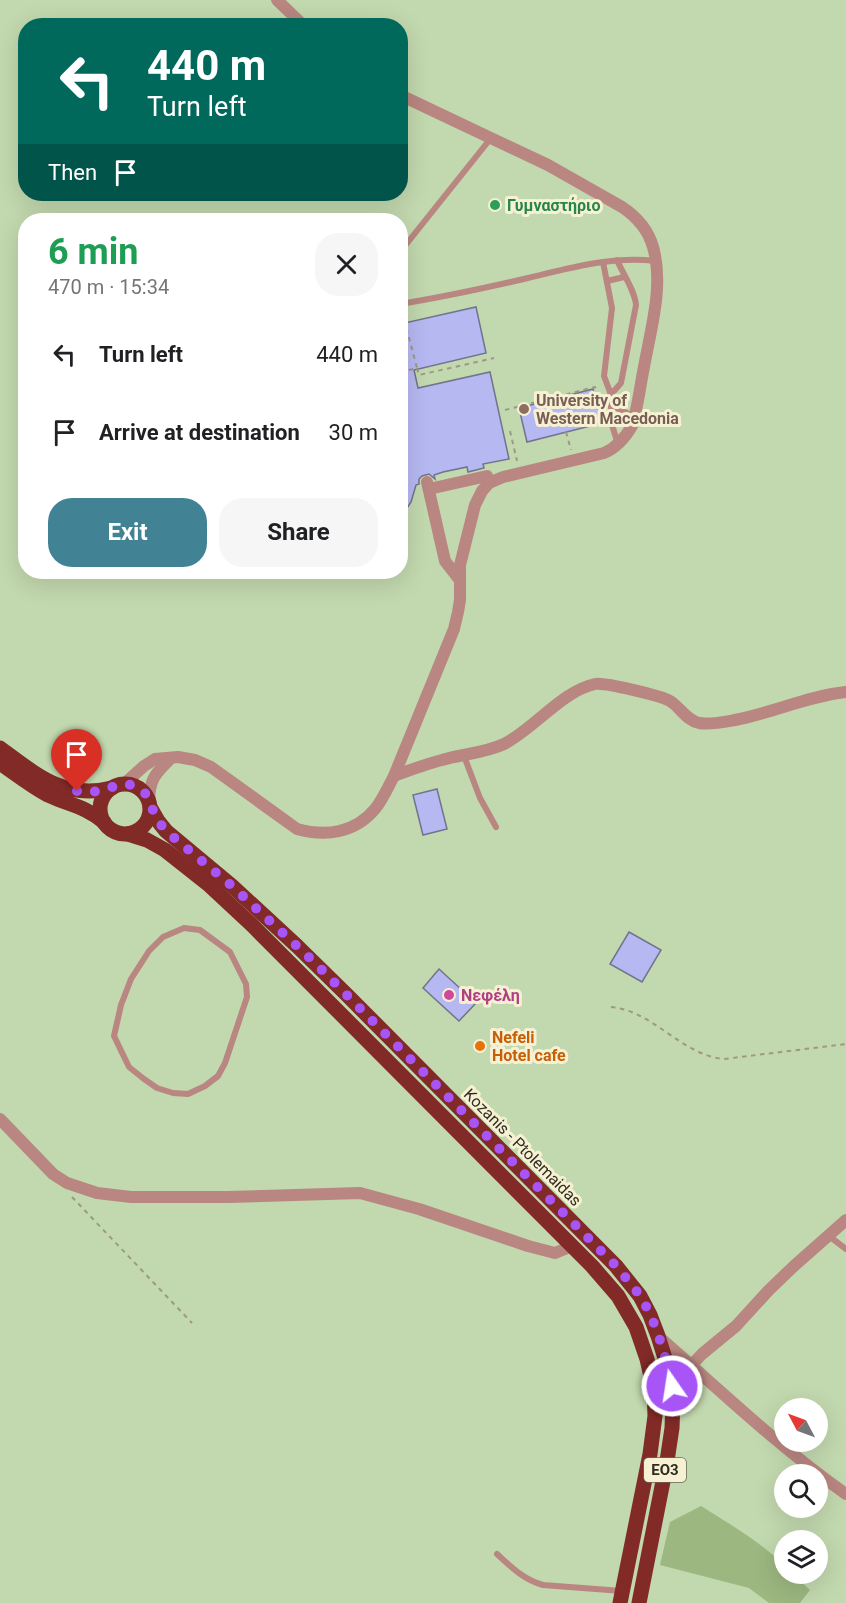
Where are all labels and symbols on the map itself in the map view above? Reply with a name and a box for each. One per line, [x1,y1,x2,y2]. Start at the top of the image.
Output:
place label: Γυμναστήριο [507,196,601,215]
marker: Γυμναστήριο [488,198,502,212]
place label: University of Western Macedonia [536,391,679,428]
marker: University of Western Macedonia [517,402,531,416]
pin [51,729,102,791]
place label: Νεφέλη [461,986,520,1005]
marker: Νεφέλη [442,988,456,1002]
place label: Nefeli Hotel cafe [492,1028,566,1065]
marker: Nefeli Hotel cafe [473,1039,487,1053]
street label: Kozanis - Ptolemaidas [460,1085,585,1210]
position arrow [640,1354,704,1418]
north arrow [774,1398,828,1452]
road number: ΕΟ3 [644,1458,686,1482]

